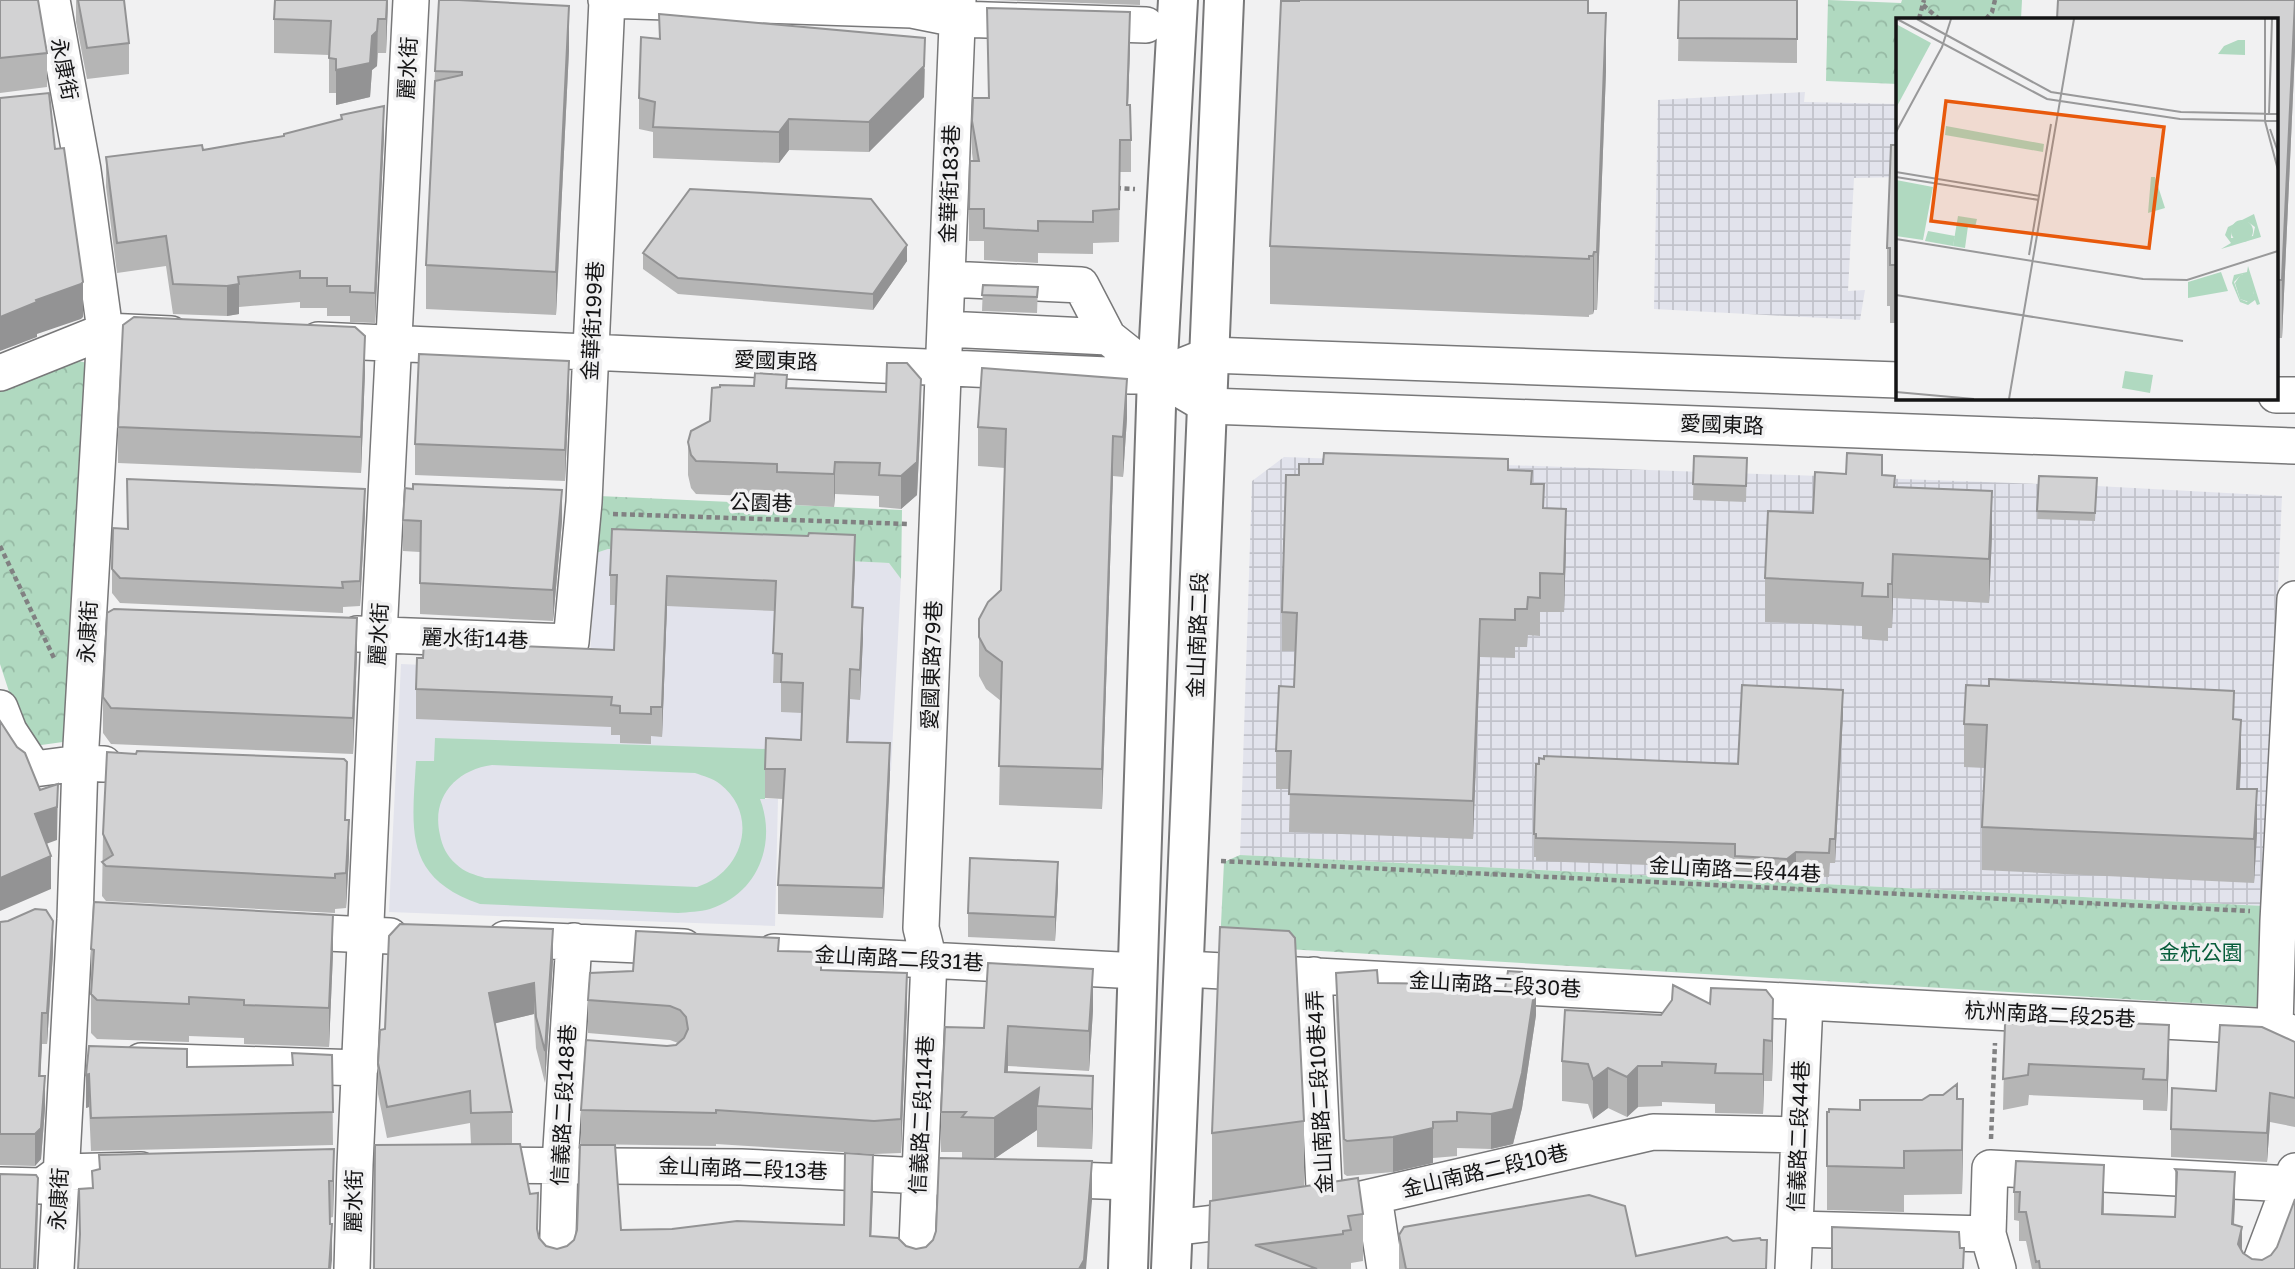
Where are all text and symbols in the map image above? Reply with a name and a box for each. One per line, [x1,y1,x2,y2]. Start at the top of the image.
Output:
inset map [1896,18,2278,399]
street label: 永康街 [46,35,84,102]
street label: 麗水街 [392,36,422,100]
street label: 金華街183巷 [934,124,964,244]
street label: 金華街199巷 [576,261,608,381]
street label: 愛國東路 [734,346,818,374]
street label: 愛國東路 [1680,410,1764,438]
street label: 公園巷 [729,488,793,516]
street label: 金山南路二段 [1182,572,1212,698]
street label: 永康街 [72,600,102,664]
street label: 愛國東路79巷 [916,600,946,730]
street label: 麗水街 [363,602,393,666]
street label: 麗水街14巷 [421,623,529,653]
street label: 金山南路二段44巷 [1648,852,1822,887]
park label: 金杭公園 [2159,939,2243,965]
street label: 金山南路二段31巷 [814,941,984,975]
street label: 金山南路二段30巷 [1408,967,1582,1001]
street label: 金山南路二段10巷4弄 [1301,990,1337,1195]
street label: 杭州南路二段25巷 [1964,997,2136,1031]
street label: 信義路二段148巷 [546,1023,580,1186]
street label: 信義路二段114巷 [904,1035,938,1195]
street label: 信義路二段44巷 [1782,1060,1814,1212]
street label: 金山南路二段10巷 [1399,1138,1571,1202]
street label: 金山南路二段13巷 [658,1152,828,1184]
street label: 永康街 [43,1167,73,1231]
street label: 麗水街 [339,1169,367,1233]

